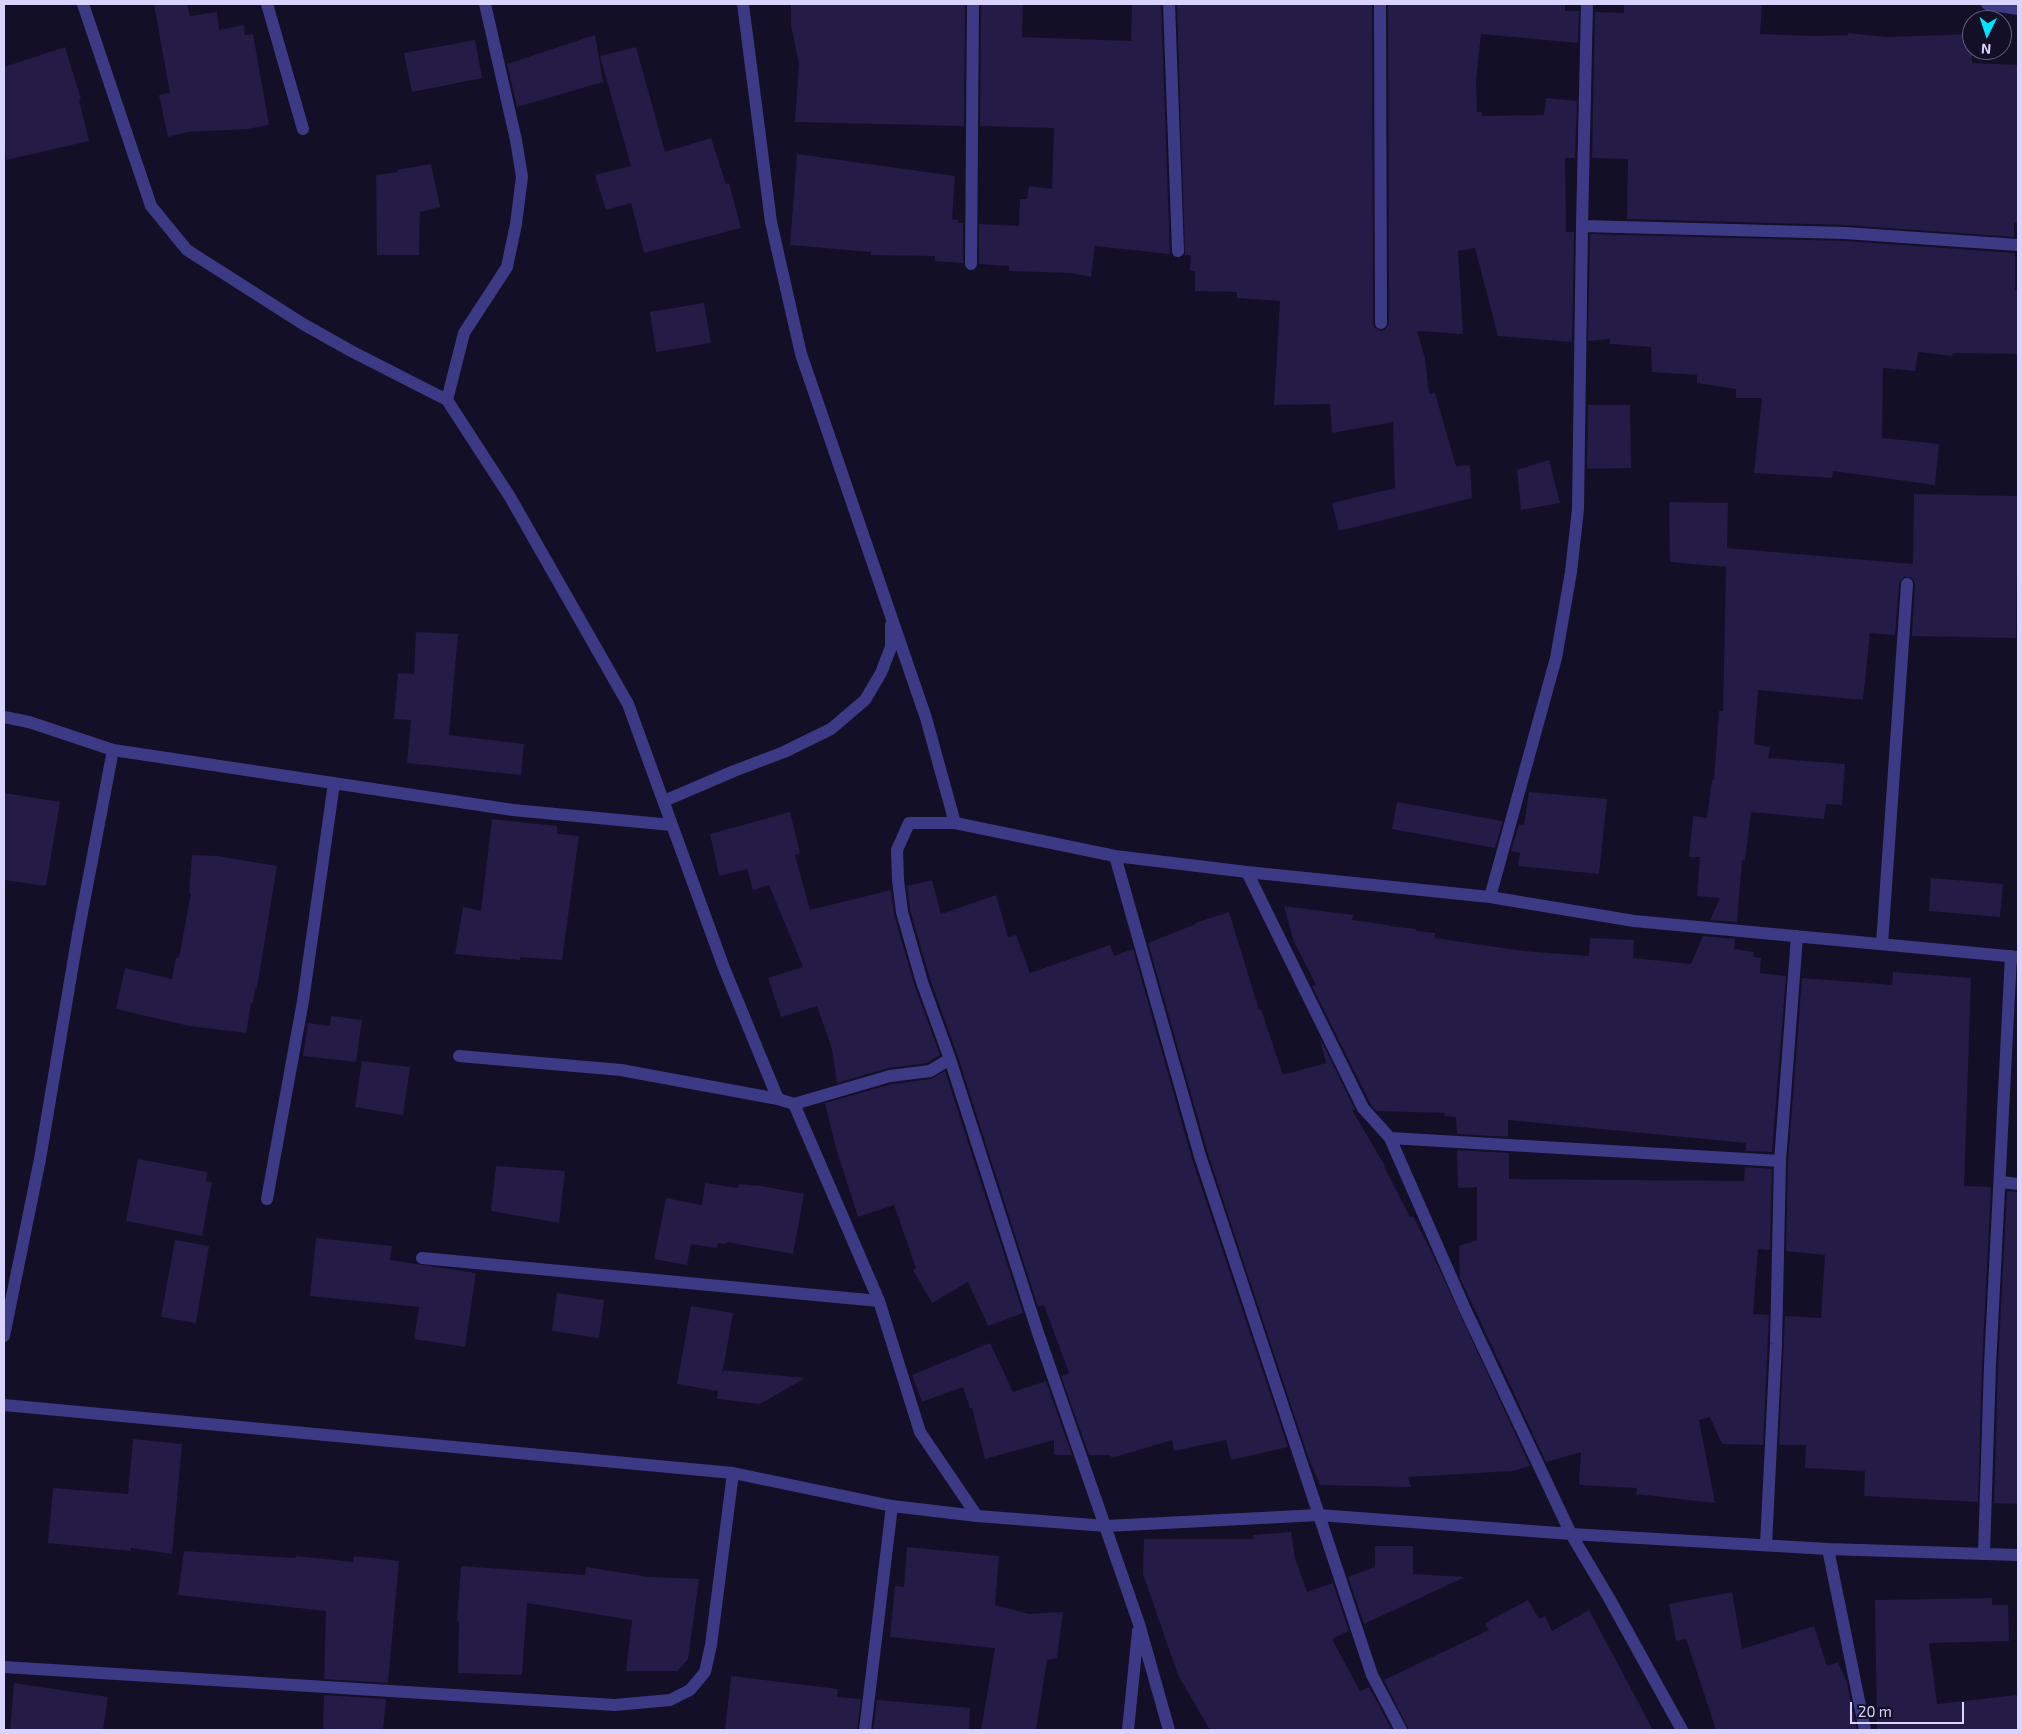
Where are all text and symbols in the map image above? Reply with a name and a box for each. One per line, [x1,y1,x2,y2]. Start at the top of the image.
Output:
north arrow [1962,10,2012,60]
text: N [1980,41,1992,58]
scale bar [1852,1692,1966,1724]
text: 20 m [1858,1702,1892,1720]

